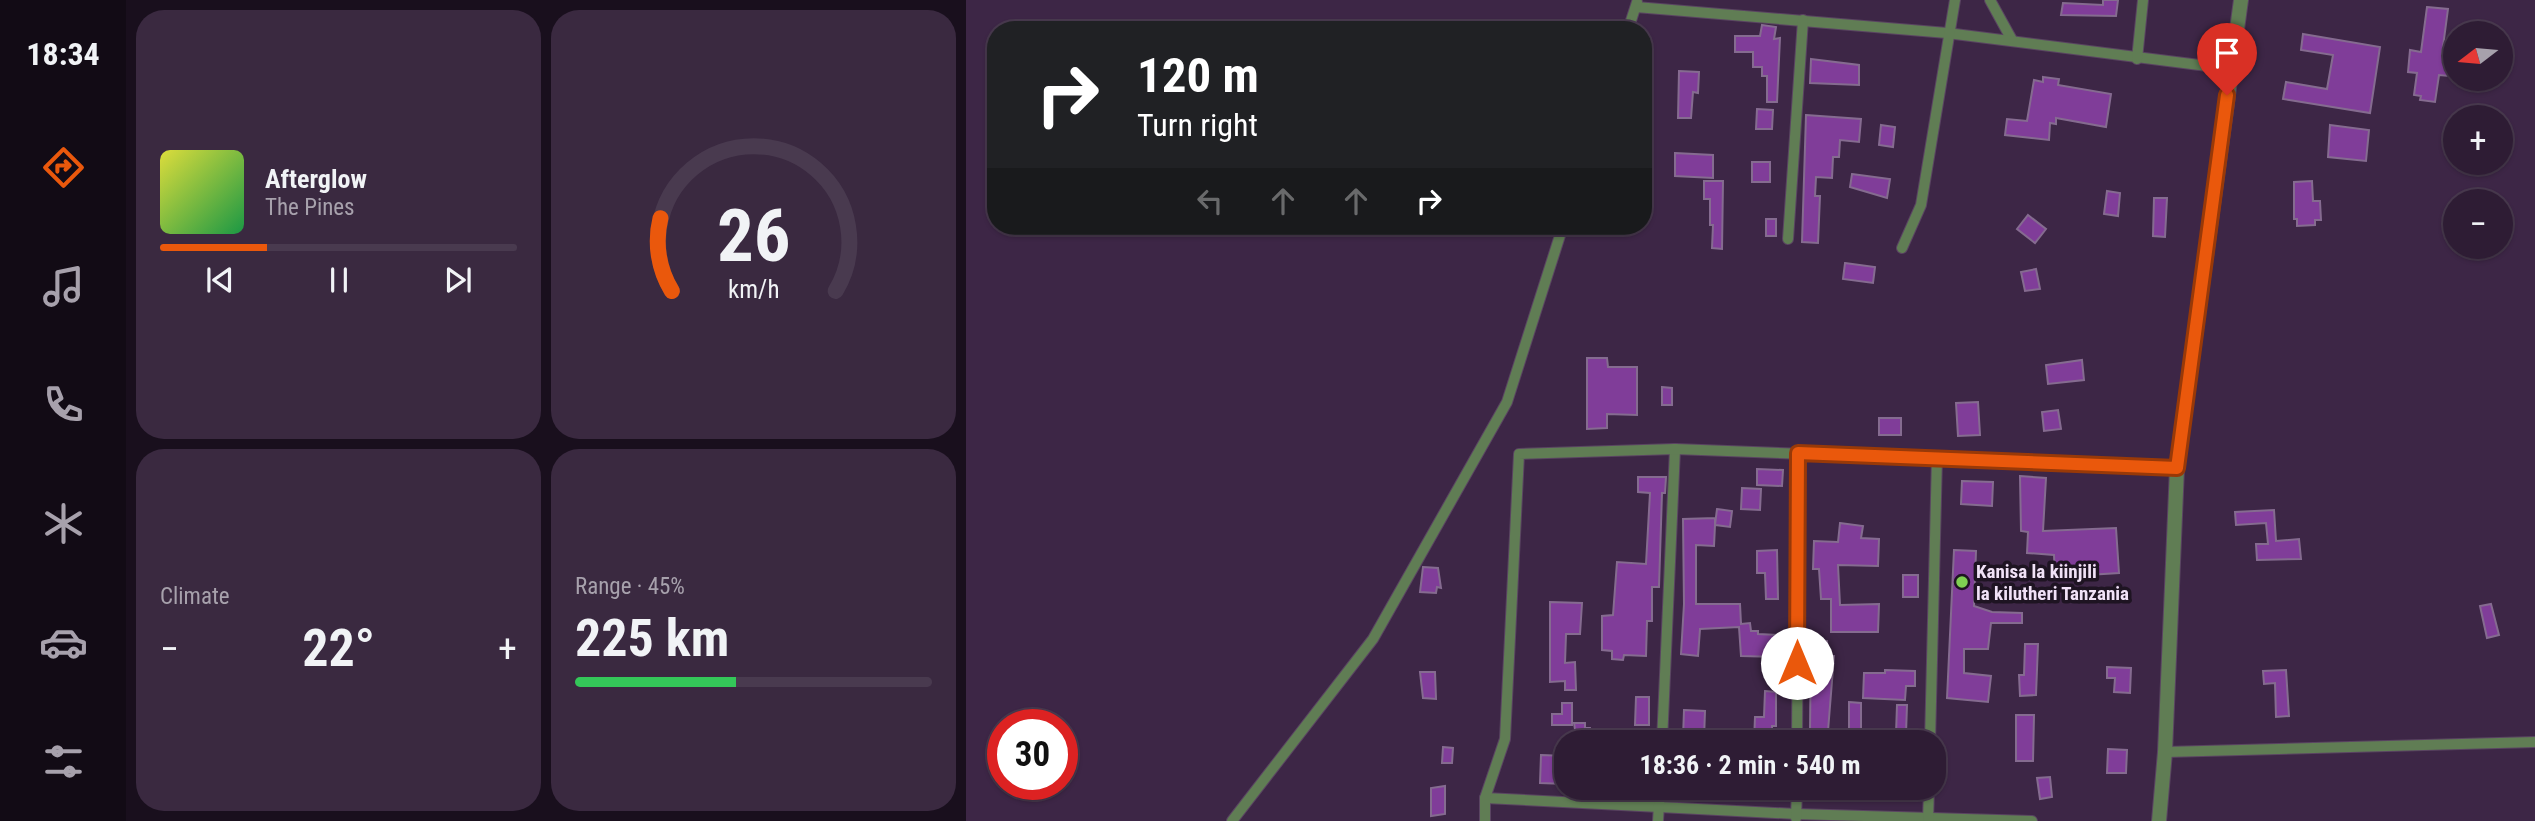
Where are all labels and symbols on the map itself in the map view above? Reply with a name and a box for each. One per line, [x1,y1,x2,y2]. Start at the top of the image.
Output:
north arrow [2443,21,2513,91]
pin [2197,23,2257,95]
place label: Kanisa la kiinjili la kilutheri Tanzania [1976,560,2129,605]
marker: Kanisa la kiinjili la kilutheri Tanzania [1954,574,1970,590]
position arrow [1760,626,1834,700]
speed limit sign: 30 [987,709,1078,800]

